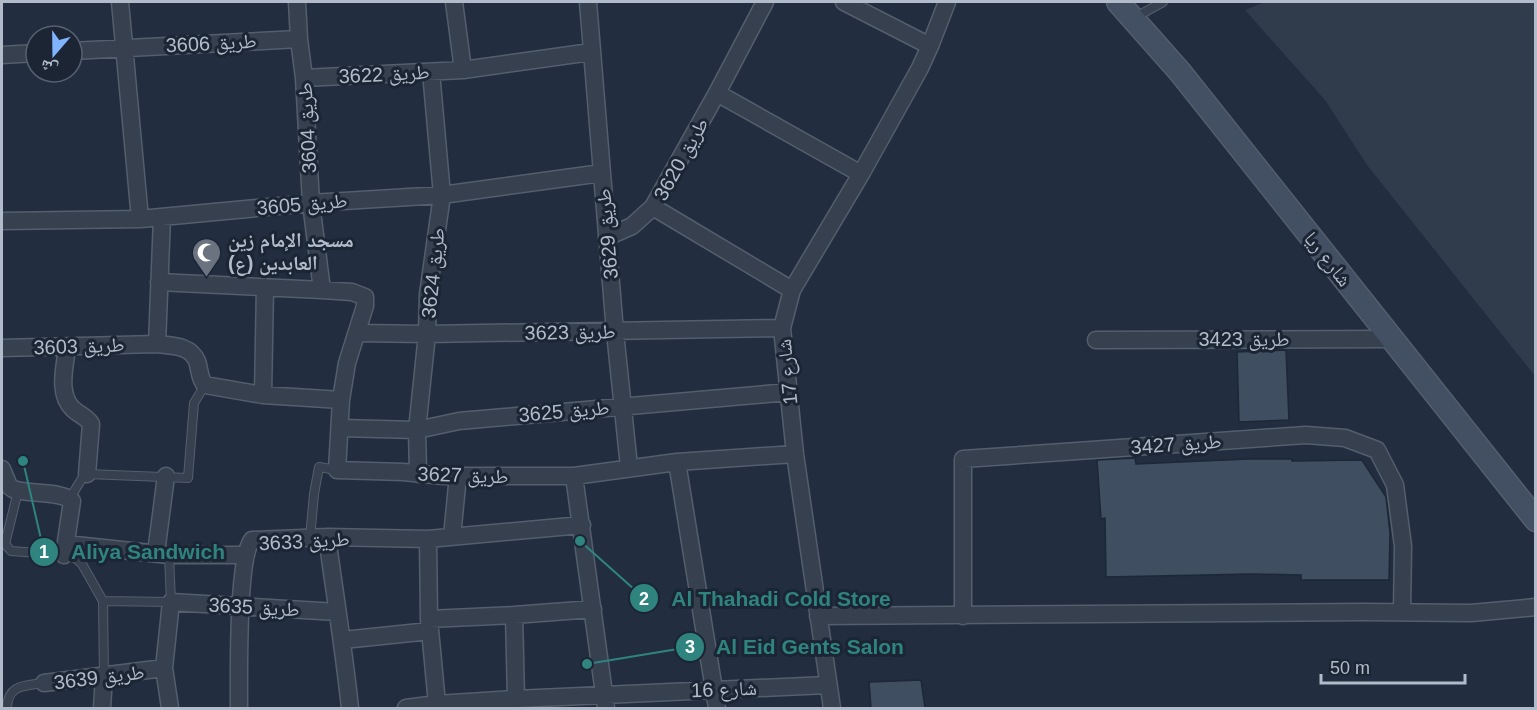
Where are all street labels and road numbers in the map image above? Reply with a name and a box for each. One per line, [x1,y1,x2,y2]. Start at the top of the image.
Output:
street label: طريق 3606 [165,30,257,57]
street label: طريق 3622 [338,61,430,88]
street label: طريق 3604 [294,82,321,174]
street label: طريق 3620 [649,114,714,205]
street label: طريق 3629 [592,188,623,280]
street label: طريق 3605 [256,189,348,220]
street label: طريق 3624 [417,227,450,320]
street label: شارع ريا [1298,227,1356,292]
street label: طريق 3623 [524,320,616,345]
street label: طريق 3423 [1198,328,1290,351]
street label: طريق 3603 [33,333,125,360]
street label: شارع 17 [773,338,803,406]
street label: طريق 3625 [518,396,610,427]
street label: طريق 3427 [1130,430,1222,459]
street label: طريق 3627 [417,462,509,489]
street label: طريق 3633 [258,528,350,555]
street label: طريق 3635 [208,594,300,621]
street label: طريق 3639 [52,661,146,694]
street label: شارع 16 [691,677,757,703]

